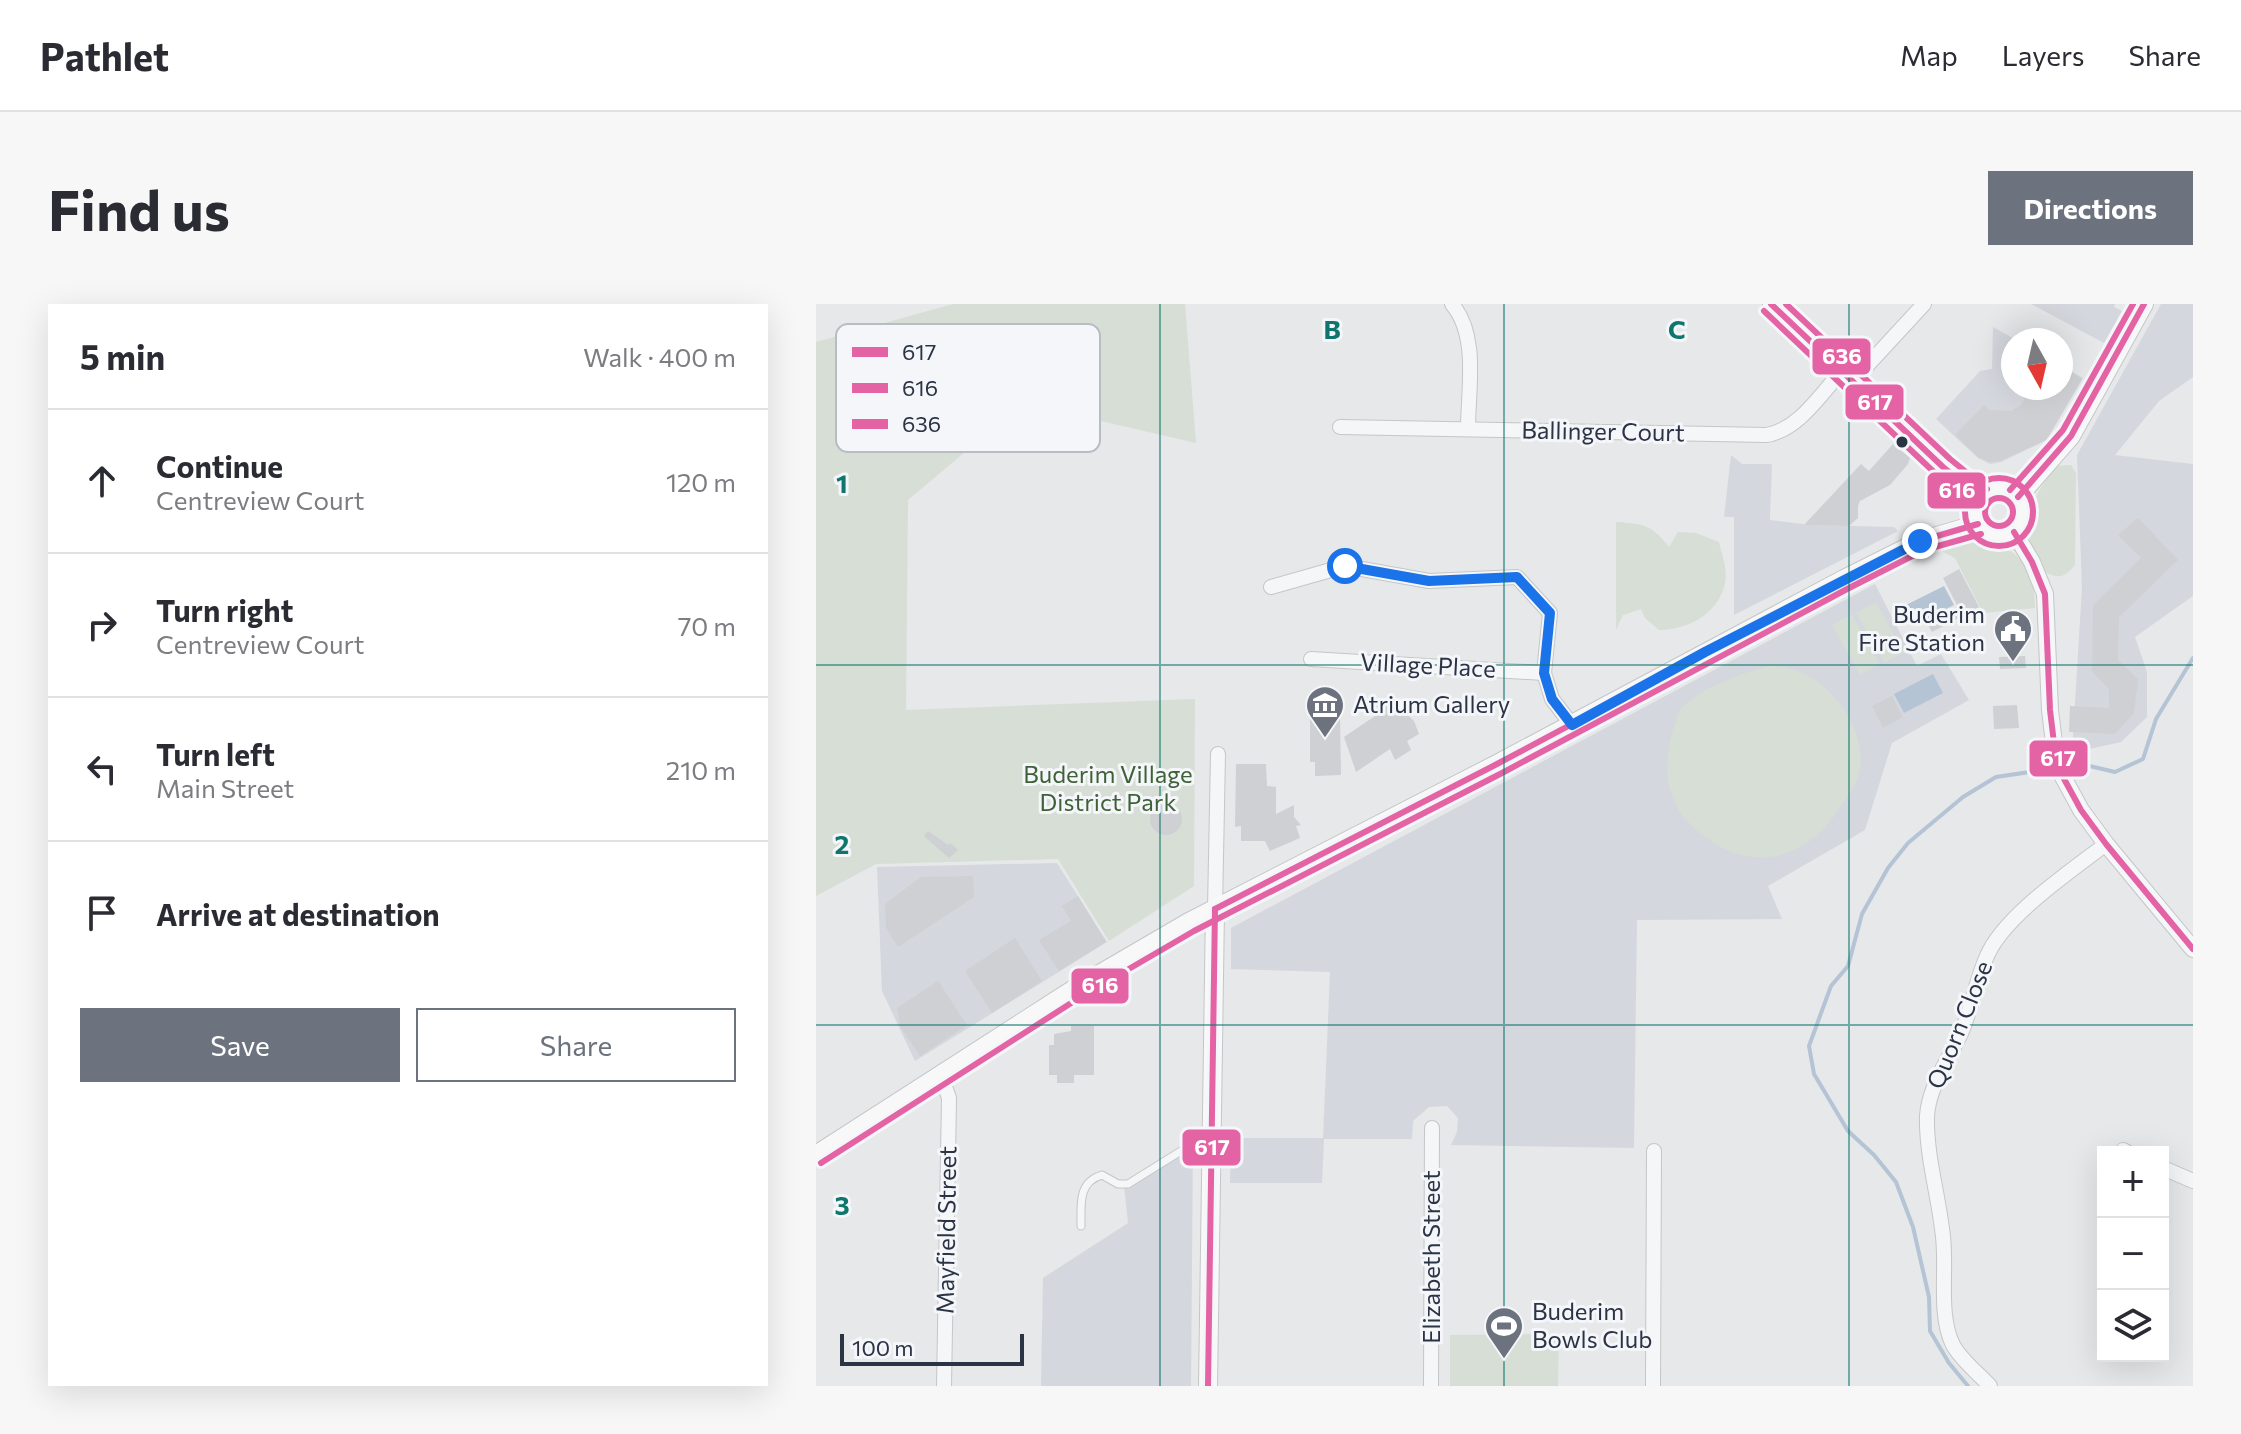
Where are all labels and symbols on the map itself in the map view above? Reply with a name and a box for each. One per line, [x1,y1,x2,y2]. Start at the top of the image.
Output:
text: B [1323,313,1341,344]
text: C [1668,313,1686,344]
legend [836,324,1100,452]
north arrow [2001,328,2073,400]
line badge: 636 [1811,337,1872,376]
text: 617 [902,338,936,365]
text: 636 [1822,342,1862,369]
text: 616 [902,374,938,401]
line badge: 617 [1844,383,1905,421]
text: 617 [1857,388,1893,415]
text: 636 [902,410,941,437]
street label: Ballinger Court [1521,415,1685,446]
unlabelled marker [1894,434,1910,450]
text: 1 [836,467,848,498]
line badge: 616 [1926,471,1987,510]
text: 616 [1938,476,1976,503]
route end [1902,523,1938,559]
route start [1327,548,1363,584]
place label: Buderim Fire Station [1858,599,1985,656]
public building icon: Buderim Fire Station [1992,608,2034,663]
street label: Village Place [1360,646,1497,683]
museum icon: Atrium Gallery [1304,684,1346,739]
place label: Atrium Gallery [1353,689,1510,718]
line badge: 617 [2028,739,2089,778]
text: 617 [2040,744,2076,771]
park label: Buderim Village District Park [1023,759,1193,816]
text: 2 [835,828,849,859]
street label: Quorn Close [1920,956,1997,1093]
line badge: 616 [1070,967,1130,1005]
text: 616 [1081,971,1119,998]
line badge: 617 [1181,1128,1242,1167]
text: 617 [1194,1133,1230,1160]
street label: Mayfield Street [930,1146,961,1314]
street label: Elizabeth Street [1416,1170,1445,1344]
text: 3 [834,1189,850,1220]
place label: Buderim Bowls Club [1532,1296,1652,1353]
sports icon: Buderim Bowls Club [1483,1305,1525,1360]
scale bar [840,1330,1024,1366]

